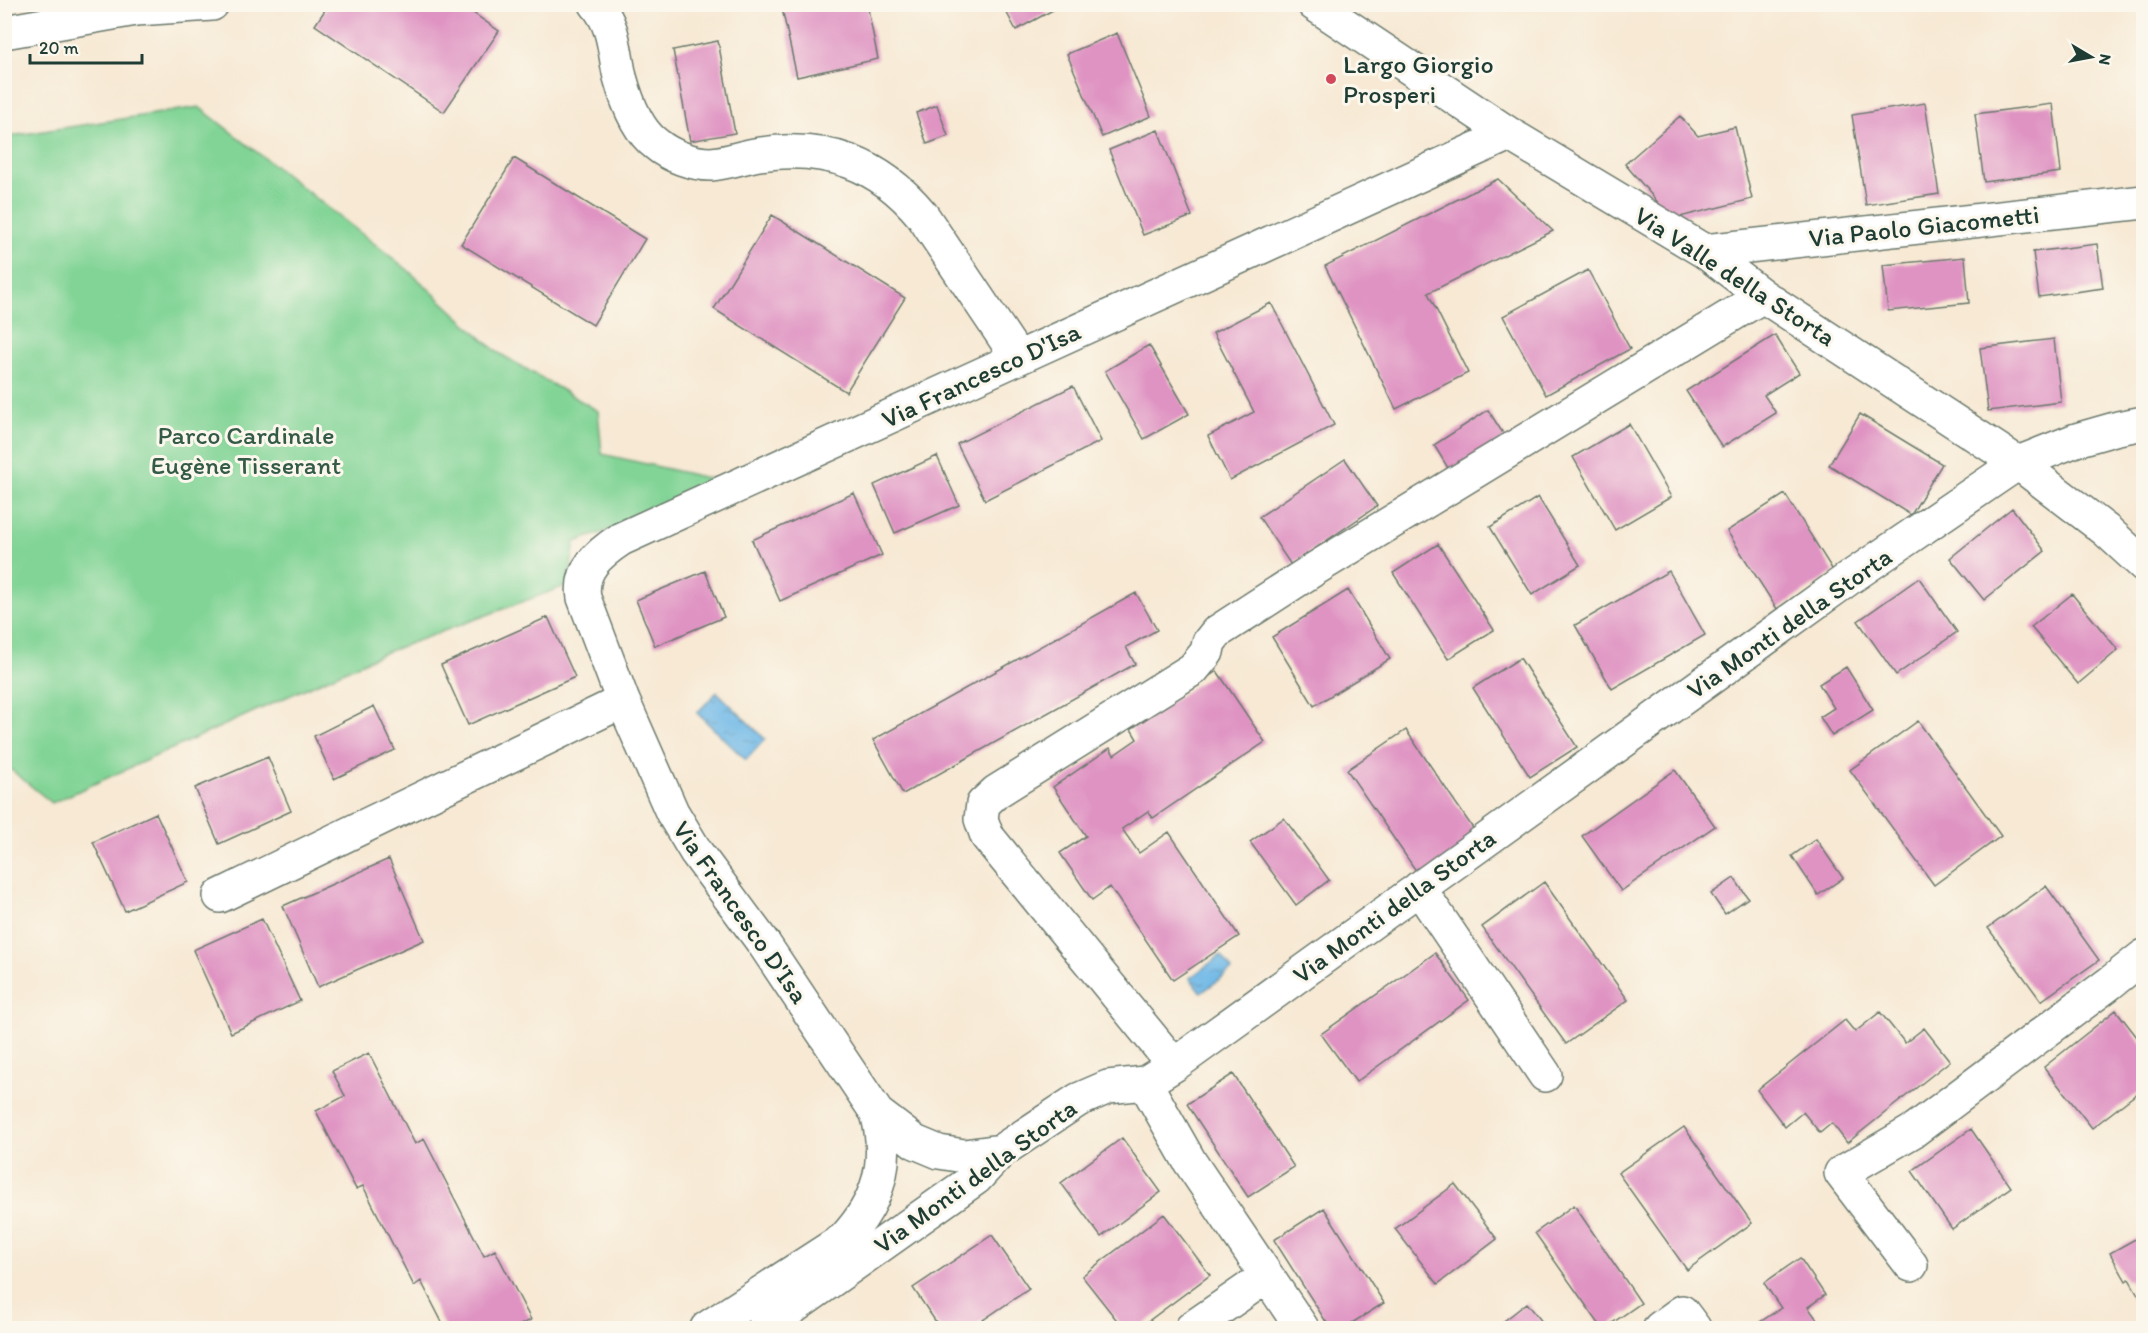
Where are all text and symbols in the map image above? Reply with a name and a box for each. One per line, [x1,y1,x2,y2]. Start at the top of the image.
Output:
scale bar [30,27,142,65]
north arrow [2061,27,2121,87]
text: 20 m [39,37,79,59]
place label: Largo Giorgio Prosperi [1343,48,1494,110]
text: N [2095,53,2116,66]
marker: Largo Giorgio Prosperi [1324,72,1338,86]
street label: Via Paolo Giacometti [1807,198,2041,254]
street label: Via Valle della Storta [1628,199,1842,353]
street label: Via Francesco D'Isa [876,315,1086,435]
park label: Parco Cardinale Eugène Tisserant [151,419,341,481]
street label: Via Monti della Storta [1680,540,1898,706]
street label: Via Francesco D'Isa [666,814,816,1010]
street label: Via Monti della Storta [1286,822,1502,990]
street label: Via Monti della Storta [867,1092,1083,1260]

